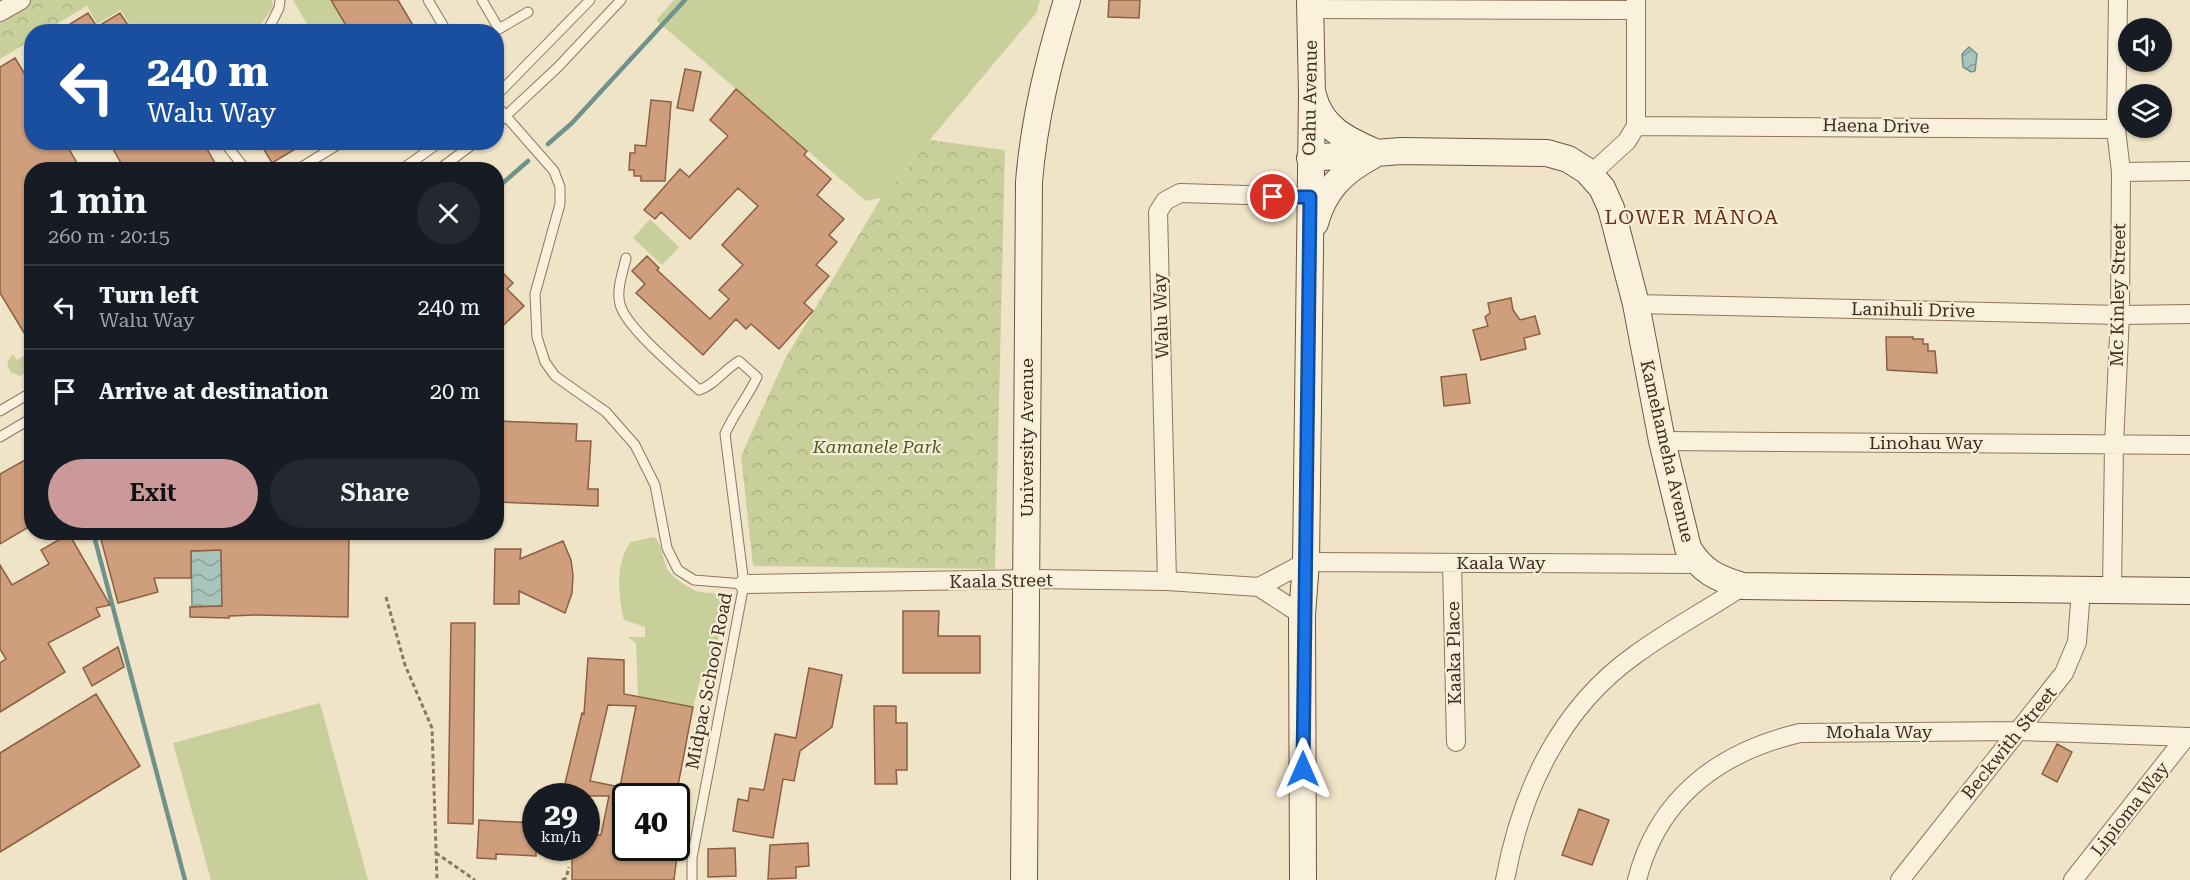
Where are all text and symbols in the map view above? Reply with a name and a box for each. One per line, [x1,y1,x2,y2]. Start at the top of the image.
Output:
map controls [2118,18,2172,138]
button: sound [2118,18,2172,72]
street label: Oahu Avenue [1298,40,1321,156]
text: 240 m [147,47,269,96]
icon: left [48,48,126,126]
button: layers [2118,84,2172,138]
text: Walu Way [147,97,276,129]
street label: Haena Drive [1822,114,1930,137]
pin [1247,171,1298,222]
text: 1 min [48,180,147,222]
icon: arrive [1256,180,1289,213]
button: close [417,182,480,245]
district label: LOWER MĀNOA [1604,205,1780,229]
street label: Mc Kinley Street [2106,223,2129,367]
text: 260 m · 20:15 [48,224,170,248]
street label: Walu Way [1148,272,1172,359]
text: Turn left [99,283,199,308]
icon: left [48,291,81,324]
text: 240 m [417,295,480,320]
street label: Lanihuli Drive [1851,298,1975,321]
text: Walu Way [99,308,195,332]
street label: University Avenue [1016,358,1037,518]
street label: Kamehameha Avenue [1636,358,1699,544]
icon: arrive [48,375,81,408]
text: Arrive at destination [99,379,328,404]
text: 20 m [430,379,480,404]
street label: Linohau Way [1869,432,1983,453]
park label: Kamanele Park [812,436,942,457]
button: Exit [48,459,258,528]
button: Share [270,459,480,528]
street label: Kaala Way [1456,552,1546,573]
street label: Kaala Street [949,569,1053,592]
street label: Midpac School Road [681,590,736,771]
street label: Kaaka Place [1442,601,1465,705]
street label: Beckwith Street [1957,682,2061,803]
street label: Mohala Way [1826,721,1933,742]
position arrow [1271,737,1335,801]
street label: Lipioma Way [2086,757,2173,860]
speed limit sign: 40 [612,783,690,861]
text: 29 [544,797,578,832]
text: km/h [541,828,581,846]

